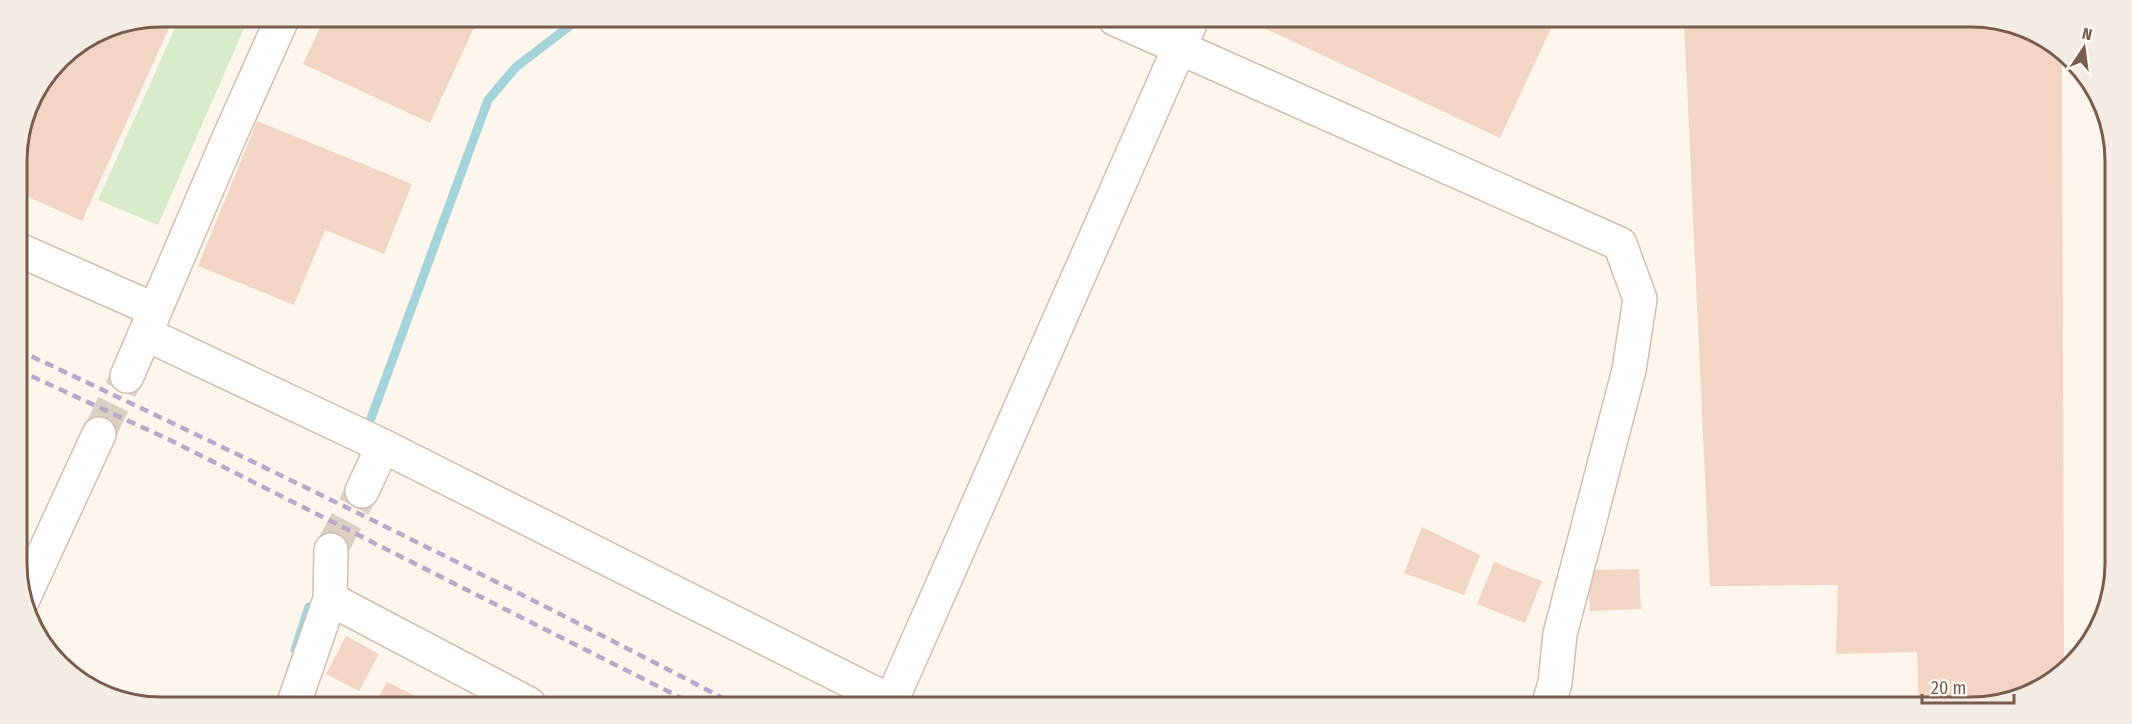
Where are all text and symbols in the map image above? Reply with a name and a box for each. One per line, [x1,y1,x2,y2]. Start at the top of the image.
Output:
north arrow [2054,18,2114,78]
text: N [2080,24,2094,44]
scale bar [1922,667,2014,705]
text: 20 m [1931,677,1966,699]

